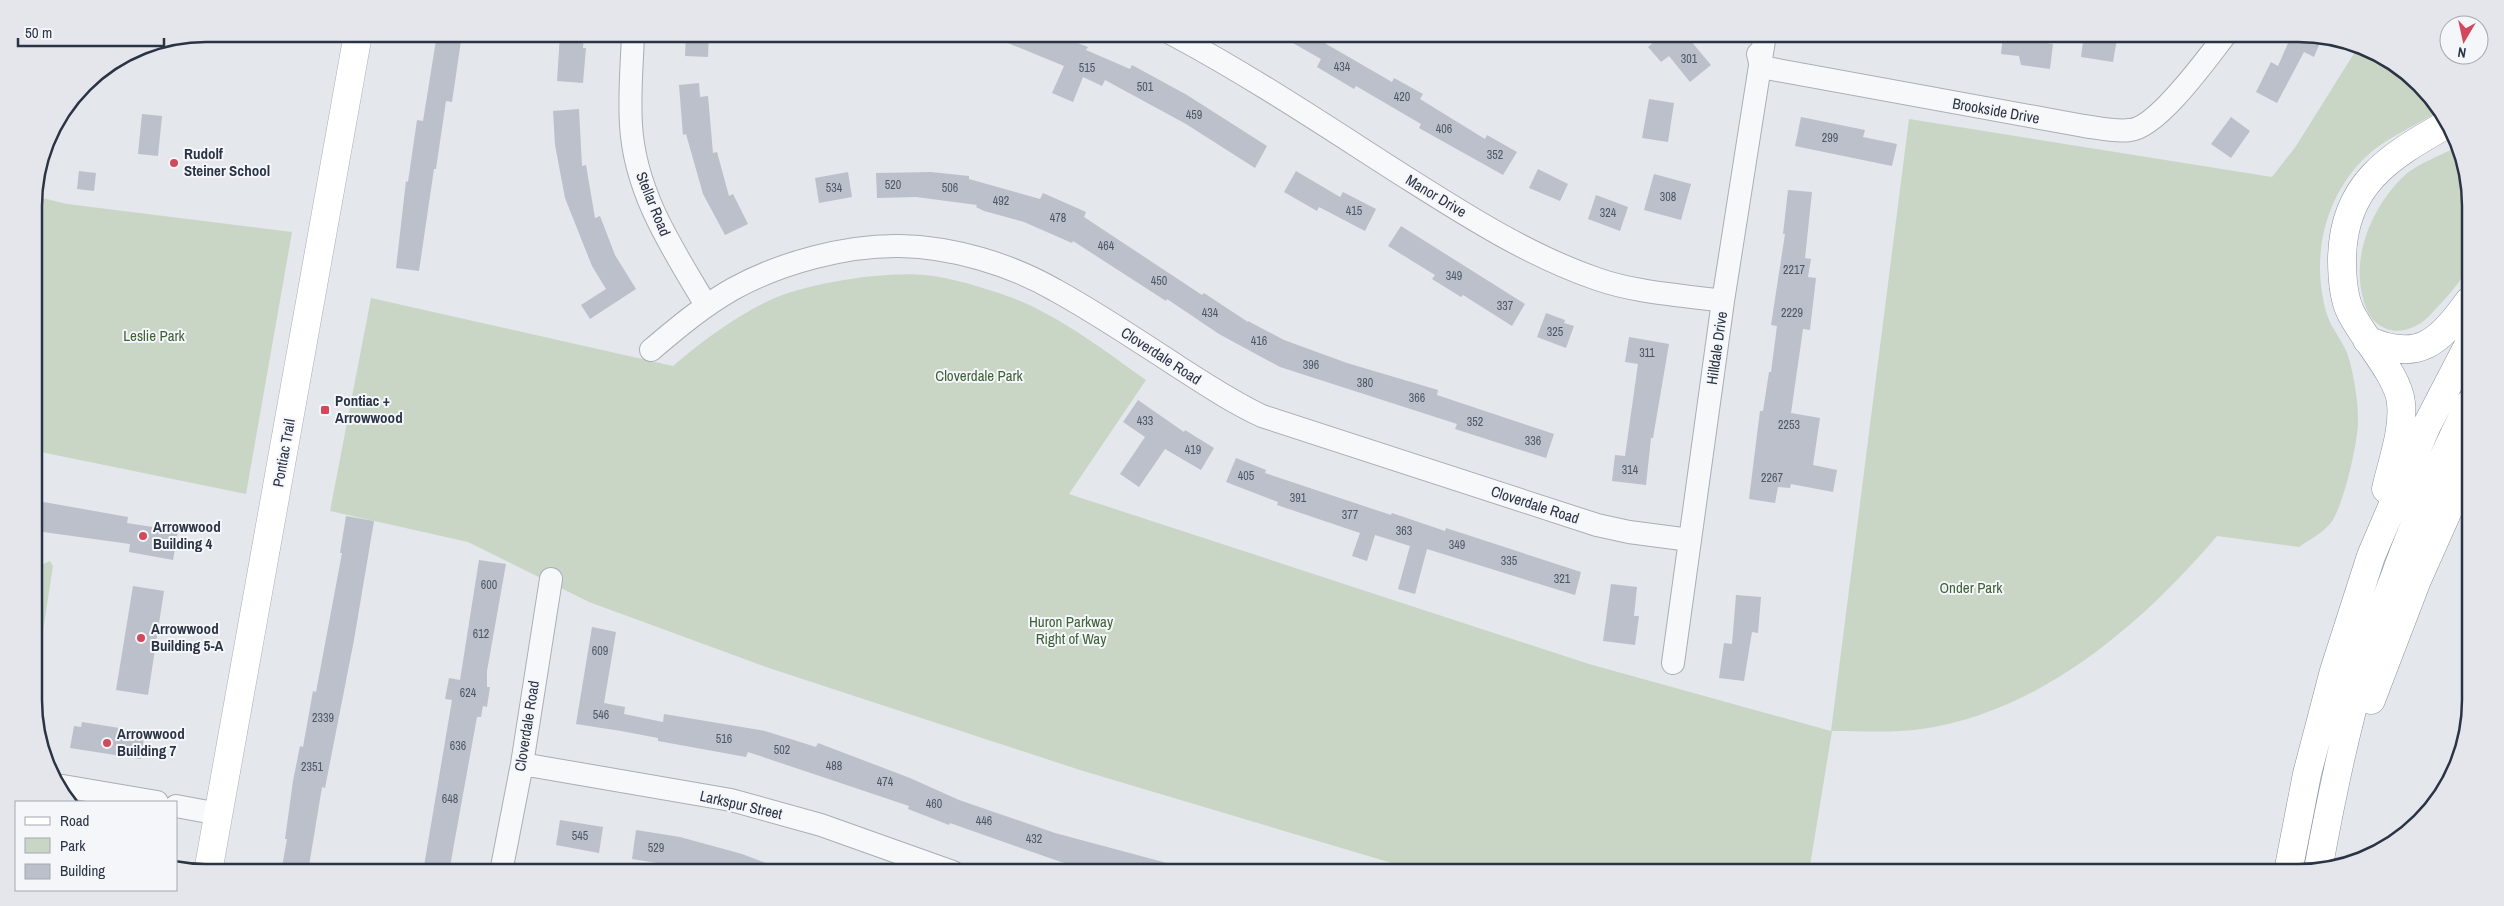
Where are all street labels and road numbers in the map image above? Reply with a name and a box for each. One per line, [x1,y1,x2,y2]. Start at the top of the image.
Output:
street label: Brookside Drive [1951,93,2041,129]
street label: Stellar Road [631,168,676,239]
street label: Manor Drive [1402,169,1471,222]
street label: Hilldale Drive [1701,310,1732,386]
street label: Cloverdale Road [1117,322,1205,389]
street label: Pontiac Trail [267,417,300,489]
street label: Cloverdale Road [1488,480,1582,529]
street label: Cloverdale Road [509,679,544,773]
street label: Larkspur Street [698,785,785,824]

